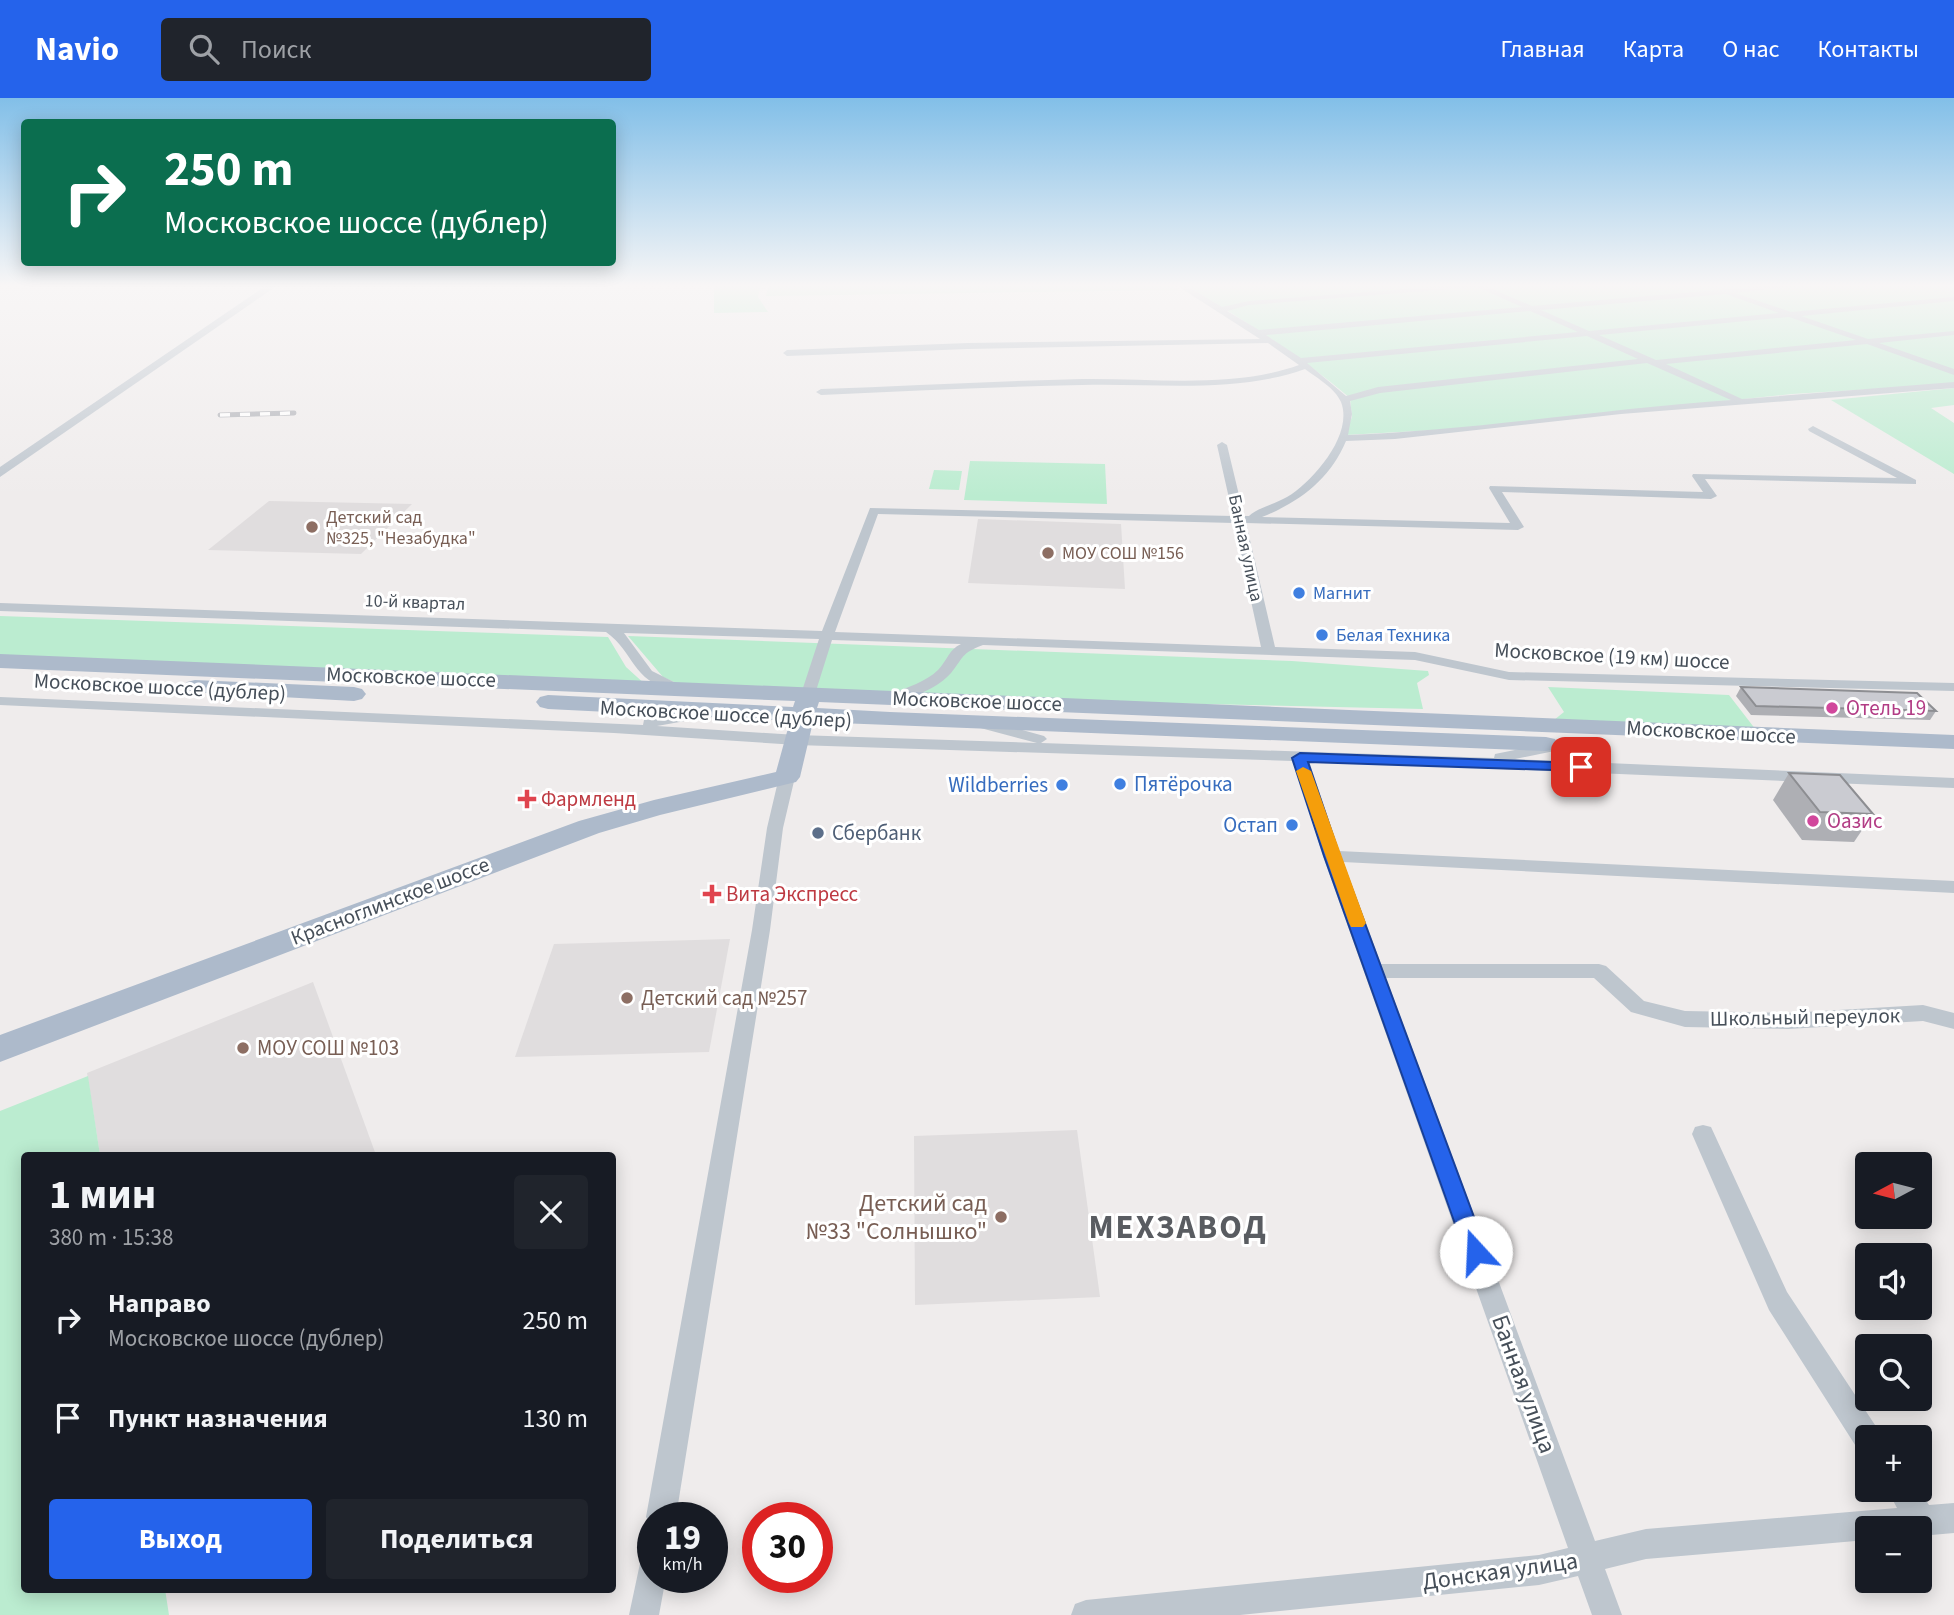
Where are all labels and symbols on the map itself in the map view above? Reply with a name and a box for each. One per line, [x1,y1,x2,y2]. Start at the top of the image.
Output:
street label: Банная улица [1222,492,1269,604]
place label: Детский сад №325, "Незабудка" [326,505,476,551]
marker: Детский сад №325, "Незабудка" [304,519,320,535]
place label: МОУ СОШ №156 [1062,541,1184,566]
marker: МОУ СОШ №156 [1040,545,1056,561]
place label: Магнит [1313,581,1371,606]
marker: Магнит [1291,585,1307,601]
street label: 10-й квартал [364,588,466,617]
place label: Белая Техника [1336,623,1450,648]
marker: Белая Техника [1314,627,1330,643]
street label: Московское (19 км) шоссе [1494,635,1730,677]
street label: Московское шоссе [326,659,496,695]
street label: Московское шоссе (дублер) [33,665,287,709]
street label: Московское шоссе [892,683,1062,719]
street label: Московское шоссе (дублер) [599,692,853,736]
place label: Отель 19 [1846,693,1926,723]
marker: Отель 19 [1824,700,1840,716]
street label: Московское шоссе [1625,713,1797,751]
pin [1551,737,1611,797]
place label: Пятёрочка [1134,769,1233,799]
place label: Wildberries [948,770,1048,800]
marker: Пятёрочка [1112,776,1128,792]
marker: Wildberries [1054,777,1070,793]
place label: Фармленд [541,784,636,814]
marker: Фармленд [519,791,535,807]
place label: Оазис [1827,806,1883,836]
place label: Остап [1223,810,1278,840]
marker: Оазис [1805,813,1821,829]
marker: Остап [1284,817,1300,833]
place label: Сбербанк [832,818,922,848]
marker: Сбербанк [810,825,826,841]
street label: Красноглинское шоссе [286,849,494,953]
place label: Вита Экспресс [726,879,859,909]
marker: Вита Экспресс [704,886,720,902]
place label: Детский сад №257 [641,983,807,1013]
marker: Детский сад №257 [619,990,635,1006]
street label: Школьный переулок [1710,1000,1901,1034]
place label: МОУ СОШ №103 [257,1033,399,1063]
marker: МОУ СОШ №103 [235,1040,251,1056]
north arrow [1855,1152,1932,1228]
place label: Детский сад №33 "Солнышко" [806,1186,987,1249]
district label: МЕХЗАВОД [1088,1204,1268,1251]
marker: Детский сад №33 "Солнышко" [993,1209,1009,1225]
position arrow [1439,1215,1513,1289]
street label: Банная улица [1482,1310,1565,1458]
speed limit sign: 30 [742,1502,833,1593]
street label: Донская улица [1420,1543,1580,1600]

